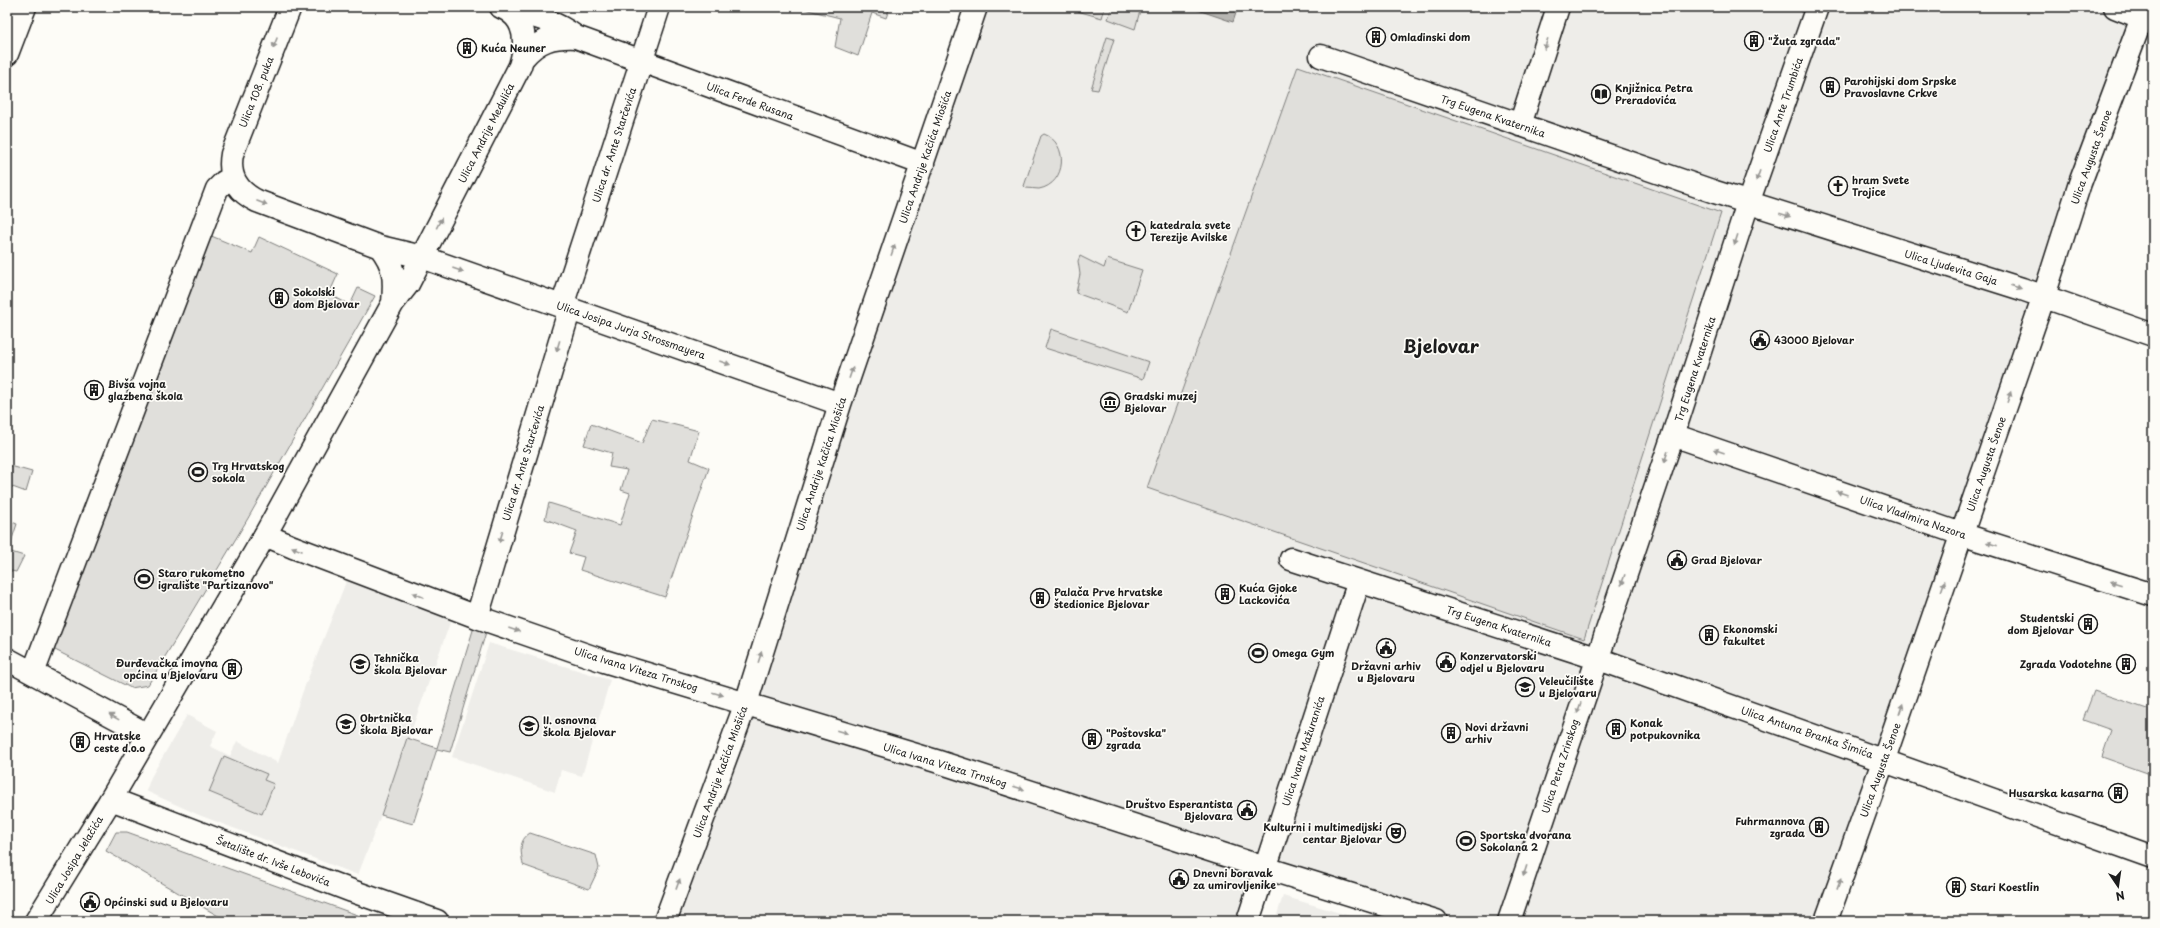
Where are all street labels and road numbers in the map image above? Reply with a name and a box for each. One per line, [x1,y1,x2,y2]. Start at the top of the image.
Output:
street label: Ulica 108. puka [234,53,277,130]
street label: Ulica Ante Trumbića [1759,54,1806,155]
street label: Ulica Ferde Rusana [704,78,797,124]
street label: Ulica Andrije Medulića [454,79,518,185]
street label: Ulica dr. Ante Starčevića [588,85,639,204]
street label: Ulica Andrije Kačića Miošića [895,88,955,225]
street label: Trg Eugena Kvaternika [1439,91,1548,141]
street label: Ulica Augusta Šenoe [2066,107,2115,206]
street label: Ulica Ljudevita Gaja [1903,245,2000,288]
street label: Ulica Josipa Jurja Strossmayera [554,297,709,363]
street label: Trg Eugena Kvaternika [1670,314,1719,423]
street label: Ulica Andrije Kačića Miošića [792,394,850,533]
street label: Ulica dr. Ante Starčevića [498,402,548,523]
street label: Ulica Augusta Šenoe [1962,414,2009,513]
street label: Ulica Vladimira Nazora [1858,491,1969,542]
street label: Trg Eugena Kvaternika [1445,601,1554,650]
street label: Ulica Ivana Viteza Trnskog [572,642,700,695]
street label: Ulica Ivana Mažuranića [1278,693,1328,808]
street label: Ulica Antuna Branka Šimića [1739,702,1876,762]
street label: Ulica Andrije Kačića Miošića [689,703,751,840]
street label: Ulica Petra Zrinskog [1537,717,1582,815]
street label: Ulica Augusta Šenoe [1855,720,1904,819]
street label: Ulica Ivana Viteza Trnskog [881,738,1009,791]
street label: Ulica Josipa Jelačića [41,812,106,907]
street label: Šetalište dr. Ivše Lebovića [214,832,333,890]

